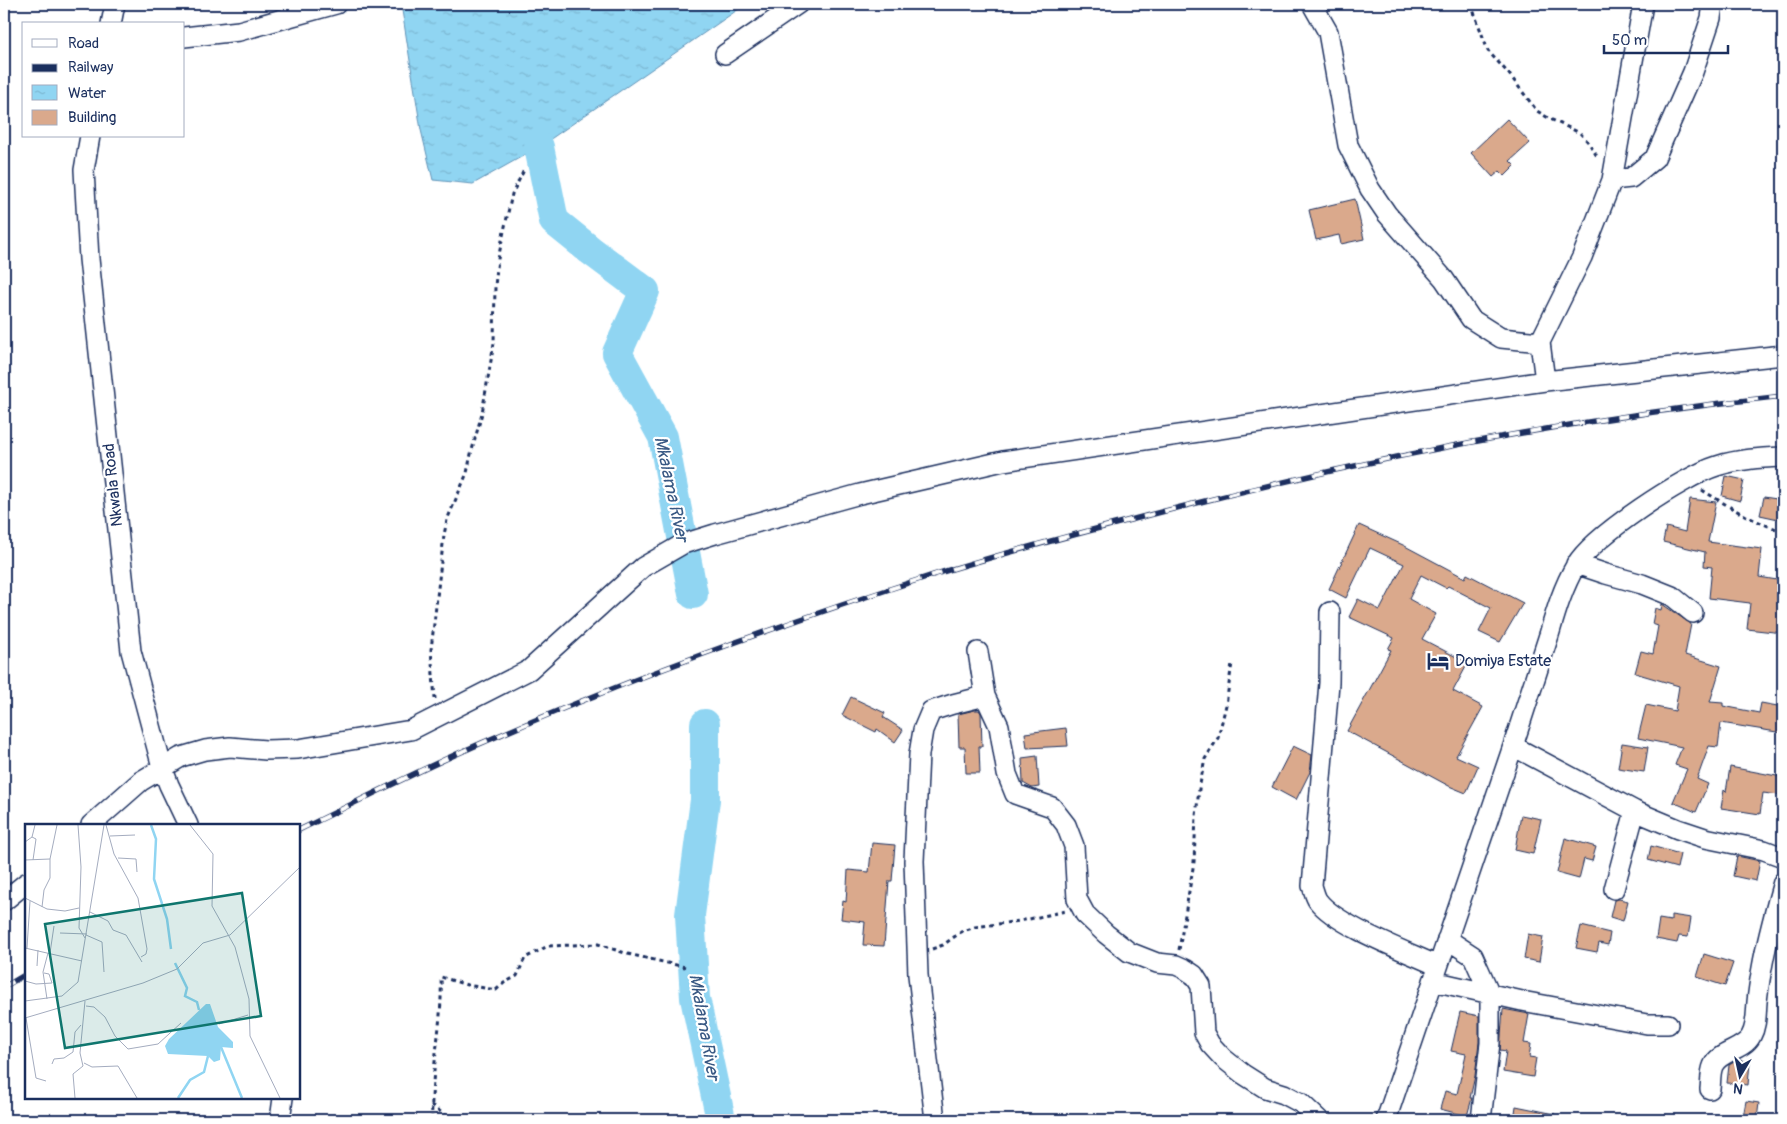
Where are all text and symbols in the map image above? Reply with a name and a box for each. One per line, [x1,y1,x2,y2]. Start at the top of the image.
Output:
legend [22,22,185,138]
scale bar [1604,22,1728,54]
text: 50 m [1612,31,1647,50]
text: Road [68,34,99,53]
text: Railway [68,58,114,77]
text: Water [68,84,107,103]
text: Building [68,108,116,127]
water label: Mkalama River [649,434,694,546]
street label: Nkwala Road [99,442,127,528]
hotel icon: Domiya Estate [1425,648,1451,674]
place label: Domiya Estate [1455,651,1551,671]
inset map [25,824,300,1099]
water label: Mkalama River [683,972,725,1084]
north arrow [1714,1052,1764,1102]
text: N [1732,1079,1744,1097]

